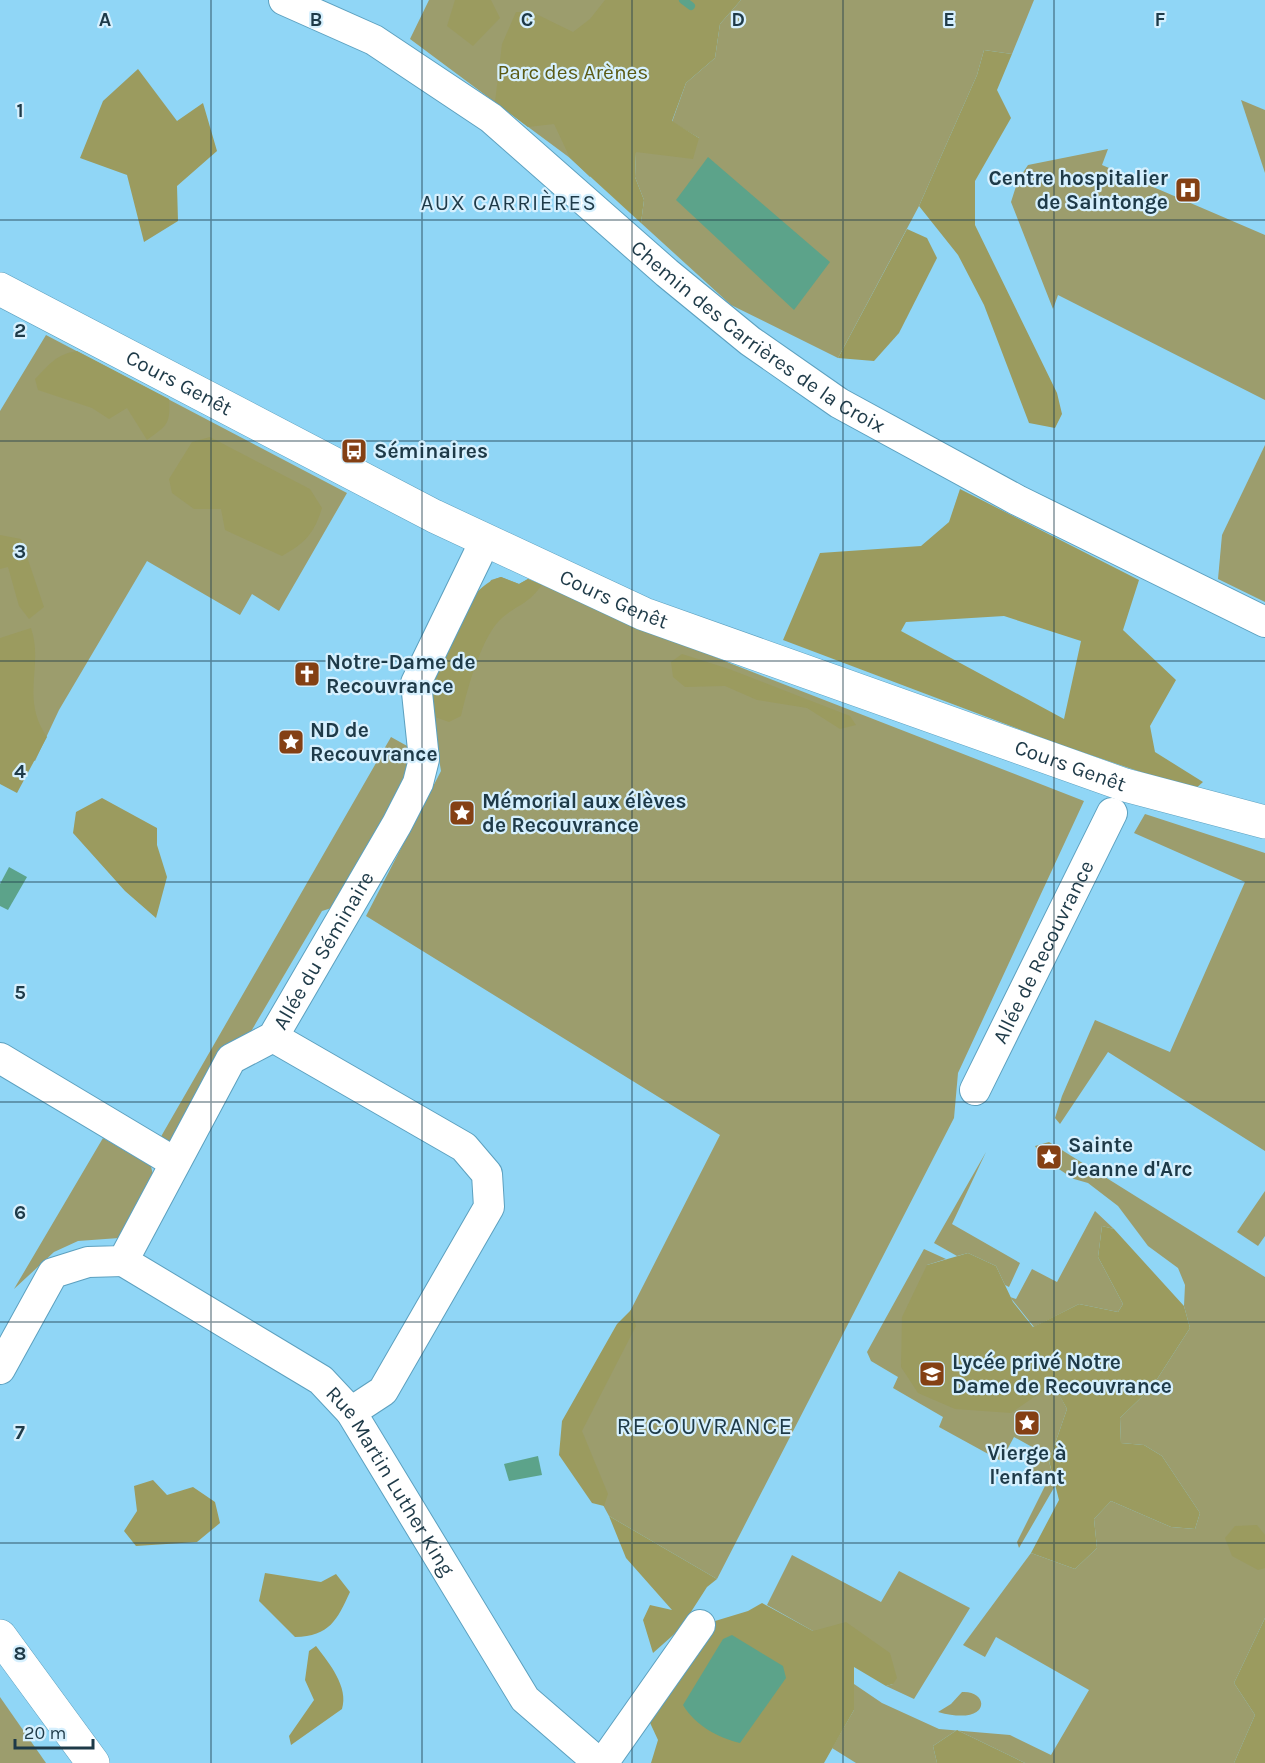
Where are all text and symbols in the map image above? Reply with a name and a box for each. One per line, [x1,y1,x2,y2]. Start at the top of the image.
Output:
text: A [99,8,112,31]
text: B [310,8,322,31]
text: C [521,8,533,31]
text: D [731,8,745,31]
text: E [943,8,955,31]
text: F [1155,8,1166,31]
park label: Parc des Arènes [498,60,648,84]
text: 1 [16,99,24,122]
place label: Centre hospitalier de Saintonge [989,166,1169,214]
hospital icon: Centre hospitalier de Saintonge [1173,175,1203,205]
district label: AUX CARRIÈRES [421,189,597,216]
street label: Chemin des Carrières de la Croix [626,235,889,438]
text: 2 [14,319,26,342]
street label: Cours Genêt [122,345,236,420]
bus stop icon: Séminaires [339,436,369,466]
place label: Séminaires [374,439,488,463]
text: 3 [14,540,26,563]
street label: Cours Genêt [556,564,671,634]
place label: Notre-Dame de Recouvrance [326,650,476,698]
church icon: Notre-Dame de Recouvrance [292,659,322,689]
place label: ND de Recouvrance [310,718,438,766]
place icon: ND de Recouvrance [276,727,306,757]
street label: Cours Genêt [1011,735,1129,796]
text: 4 [14,760,26,783]
place label: Mémorial aux élèves de Recouvrance [482,789,687,837]
place icon: Mémorial aux élèves de Recouvrance [447,798,477,828]
street label: Allée de Recouvrance [988,856,1099,1048]
street label: Allée du Séminaire [268,867,379,1034]
text: 5 [14,981,26,1004]
place label: Sainte Jeanne d'Arc [1068,1133,1193,1181]
place icon: Sainte Jeanne d'Arc [1034,1142,1064,1172]
text: 6 [14,1201,26,1224]
place label: Lycée privé Notre Dame de Recouvrance [952,1350,1172,1398]
school or university icon: Lycée privé Notre Dame de Recouvrance [917,1359,947,1389]
street label: Rue Martin Luther King [321,1381,459,1580]
place icon: Vierge à l'enfant [1012,1408,1042,1438]
district label: RECOUVRANCE [616,1412,794,1440]
text: 7 [15,1421,25,1444]
place label: Vierge à l'enfant [987,1441,1067,1489]
text: 8 [14,1642,26,1665]
scale bar [15,1712,93,1750]
text: 20 m [24,1722,66,1744]

